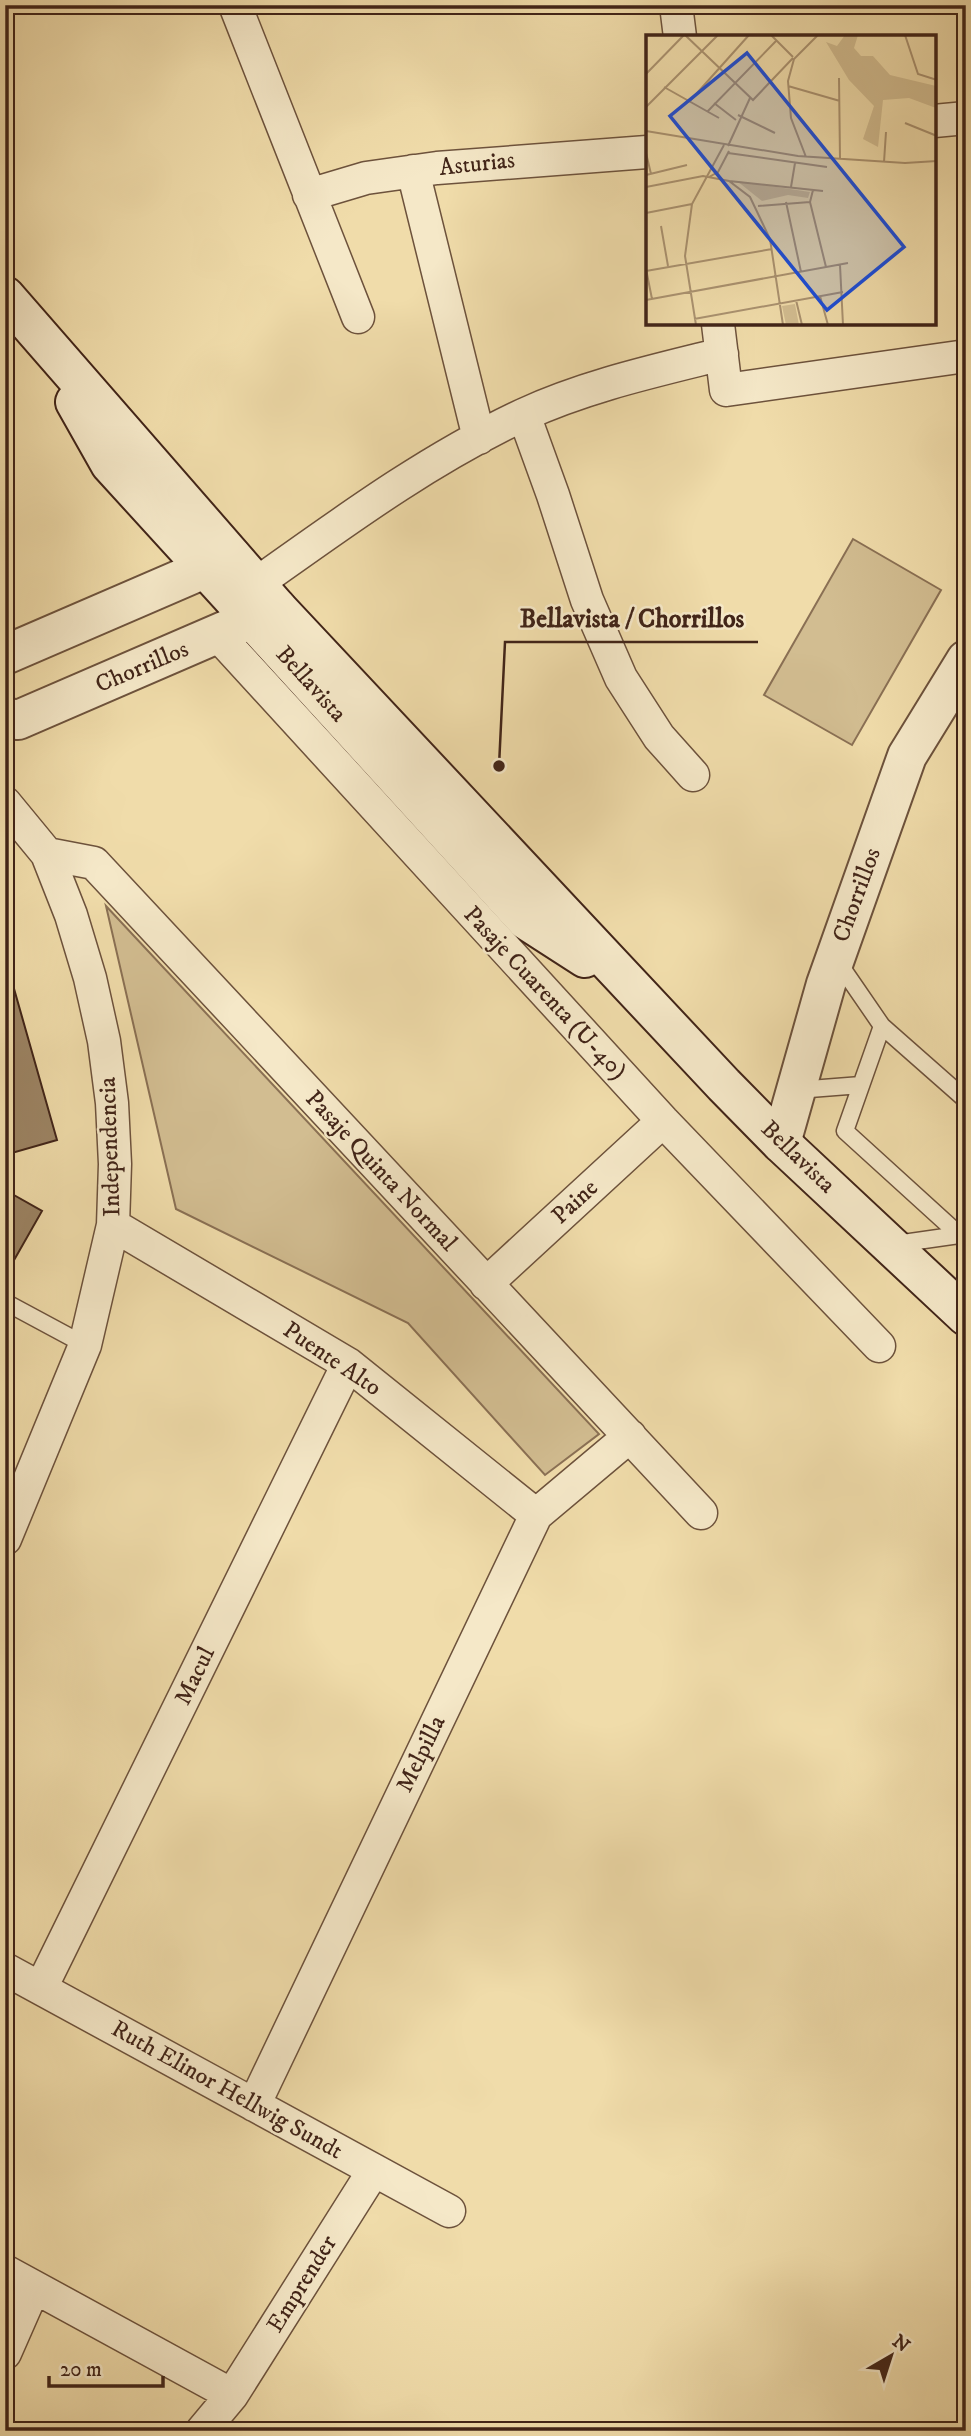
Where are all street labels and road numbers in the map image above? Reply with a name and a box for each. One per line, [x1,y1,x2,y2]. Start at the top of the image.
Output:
street label: Asturias [438,145,516,183]
street label: Chorrillos [91,634,193,700]
street label: Bellavista [269,640,354,729]
street label: Chorrillos [826,844,888,946]
street label: Pasaje Cuarenta (U-40) [457,900,633,1086]
street label: Independencia [93,1076,127,1217]
street label: Pasaje Quinta Normal [299,1084,464,1258]
street label: Bellavista [754,1114,842,1200]
street label: Paine [545,1173,605,1231]
street label: Puente Alto [277,1315,387,1403]
street label: Macul [168,1641,222,1710]
street label: Melpilla [390,1710,453,1797]
street label: Ruth Elinor Hellwig Sundt [106,2014,348,2166]
street label: Emprender [260,2230,344,2338]

